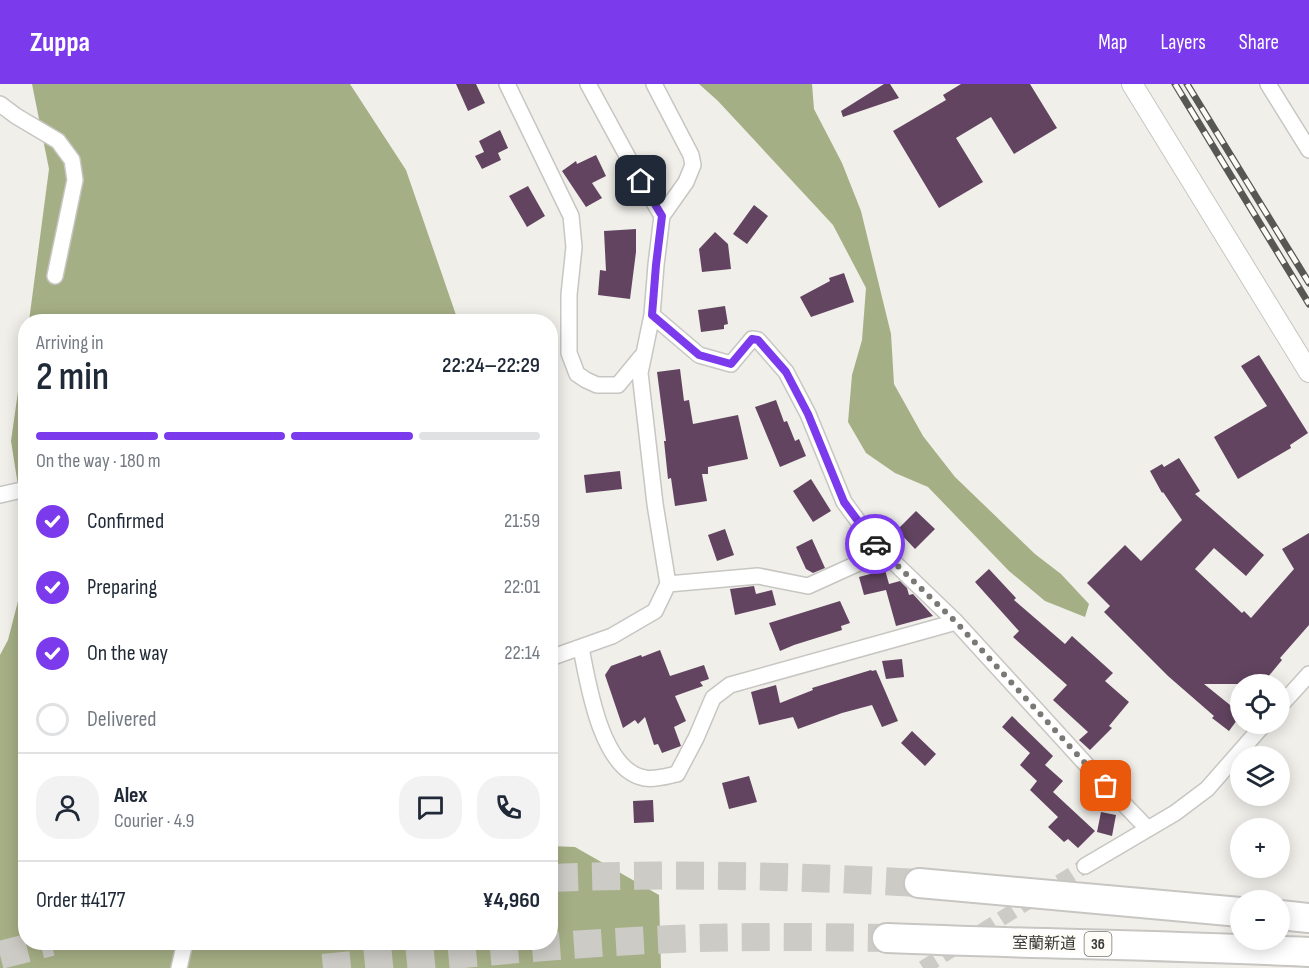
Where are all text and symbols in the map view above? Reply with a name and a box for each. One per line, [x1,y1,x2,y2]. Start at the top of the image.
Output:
text: Zuppa [30,26,90,59]
text: Map [1098,30,1127,55]
text: Layers [1160,30,1206,55]
text: Share [1239,30,1279,55]
pin [615,155,666,206]
icon: home [624,164,657,197]
text: Arriving in [36,331,104,355]
text: 22:24–22:29 [442,352,540,379]
text: 2 min [36,354,109,401]
text: On the way · 180 m [36,449,161,473]
icon: check [36,505,69,538]
text: Confirmed [87,508,164,535]
text: 21:59 [504,509,540,533]
courier [845,514,905,574]
icon: car [859,528,892,561]
icon: check [36,571,69,604]
text: Preparing [87,574,157,601]
text: 22:01 [504,575,540,599]
icon: check [36,637,69,670]
text: On the way [87,640,168,667]
text: 22:14 [504,641,540,665]
map controls [1230,674,1290,950]
button: locate [1230,674,1290,734]
text: Delivered [87,706,156,733]
button: layers [1230,746,1290,806]
pin [1080,760,1131,811]
icon: bag [1089,769,1122,802]
button: person [36,776,99,839]
button: chat [399,776,462,839]
button: phone [477,776,540,839]
text: Alex [114,782,147,809]
text: Courier · 4.9 [114,809,194,833]
button: + [1230,818,1290,878]
text: Order #4177 [36,887,125,914]
text: ¥4,960 [483,887,540,914]
button: − [1230,890,1290,950]
road number: 36 [1084,932,1112,956]
street label: 室蘭新道 [1012,934,1076,954]

